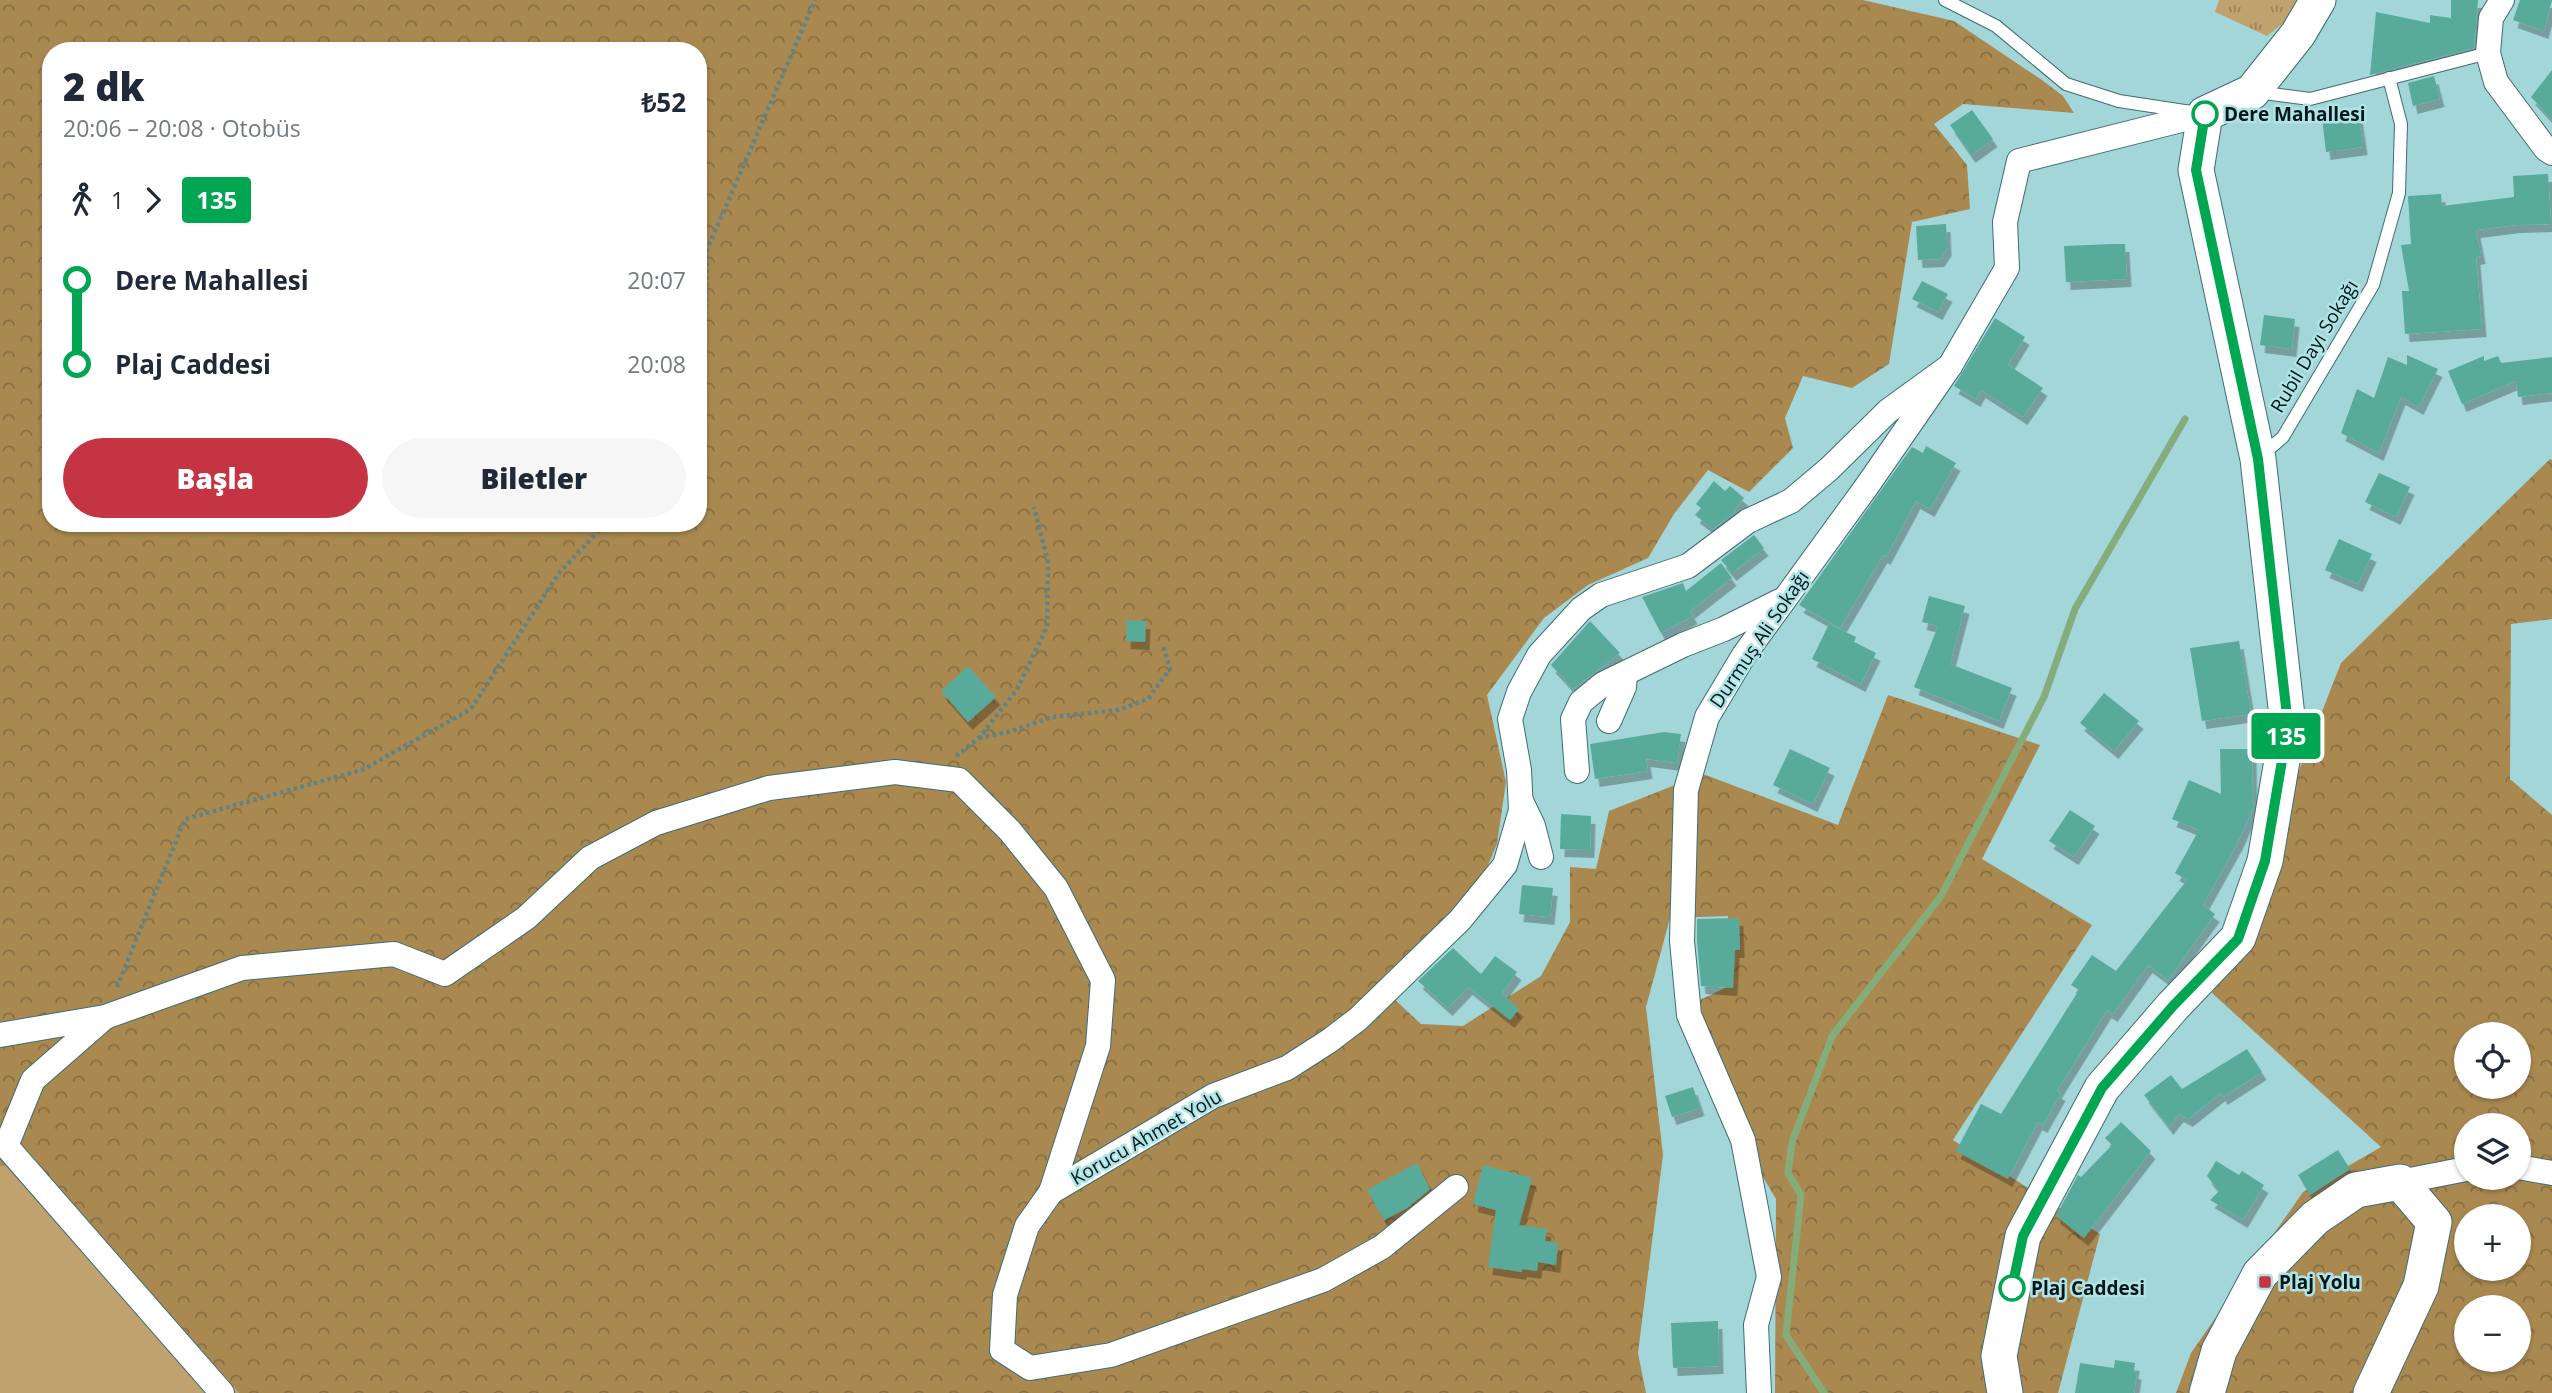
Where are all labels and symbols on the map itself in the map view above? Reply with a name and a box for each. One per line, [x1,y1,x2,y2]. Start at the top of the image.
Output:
marker: Dere Mahallesi [2192,101,2218,127]
place label: Dere Mahallesi [2224,101,2366,127]
street label: Rubil Dayı Sokağı [2264,275,2364,417]
street label: Durmuş Ali Sokağı [1703,565,1815,713]
line badge: 135 [2246,713,2326,759]
street label: Korucu Ahmet Yolu [1066,1083,1226,1191]
place label: Plaj Yolu [2279,1269,2361,1295]
marker: Plaj Yolu [2257,1274,2273,1290]
marker: Plaj Caddesi [1999,1275,2025,1301]
place label: Plaj Caddesi [2031,1275,2145,1301]

